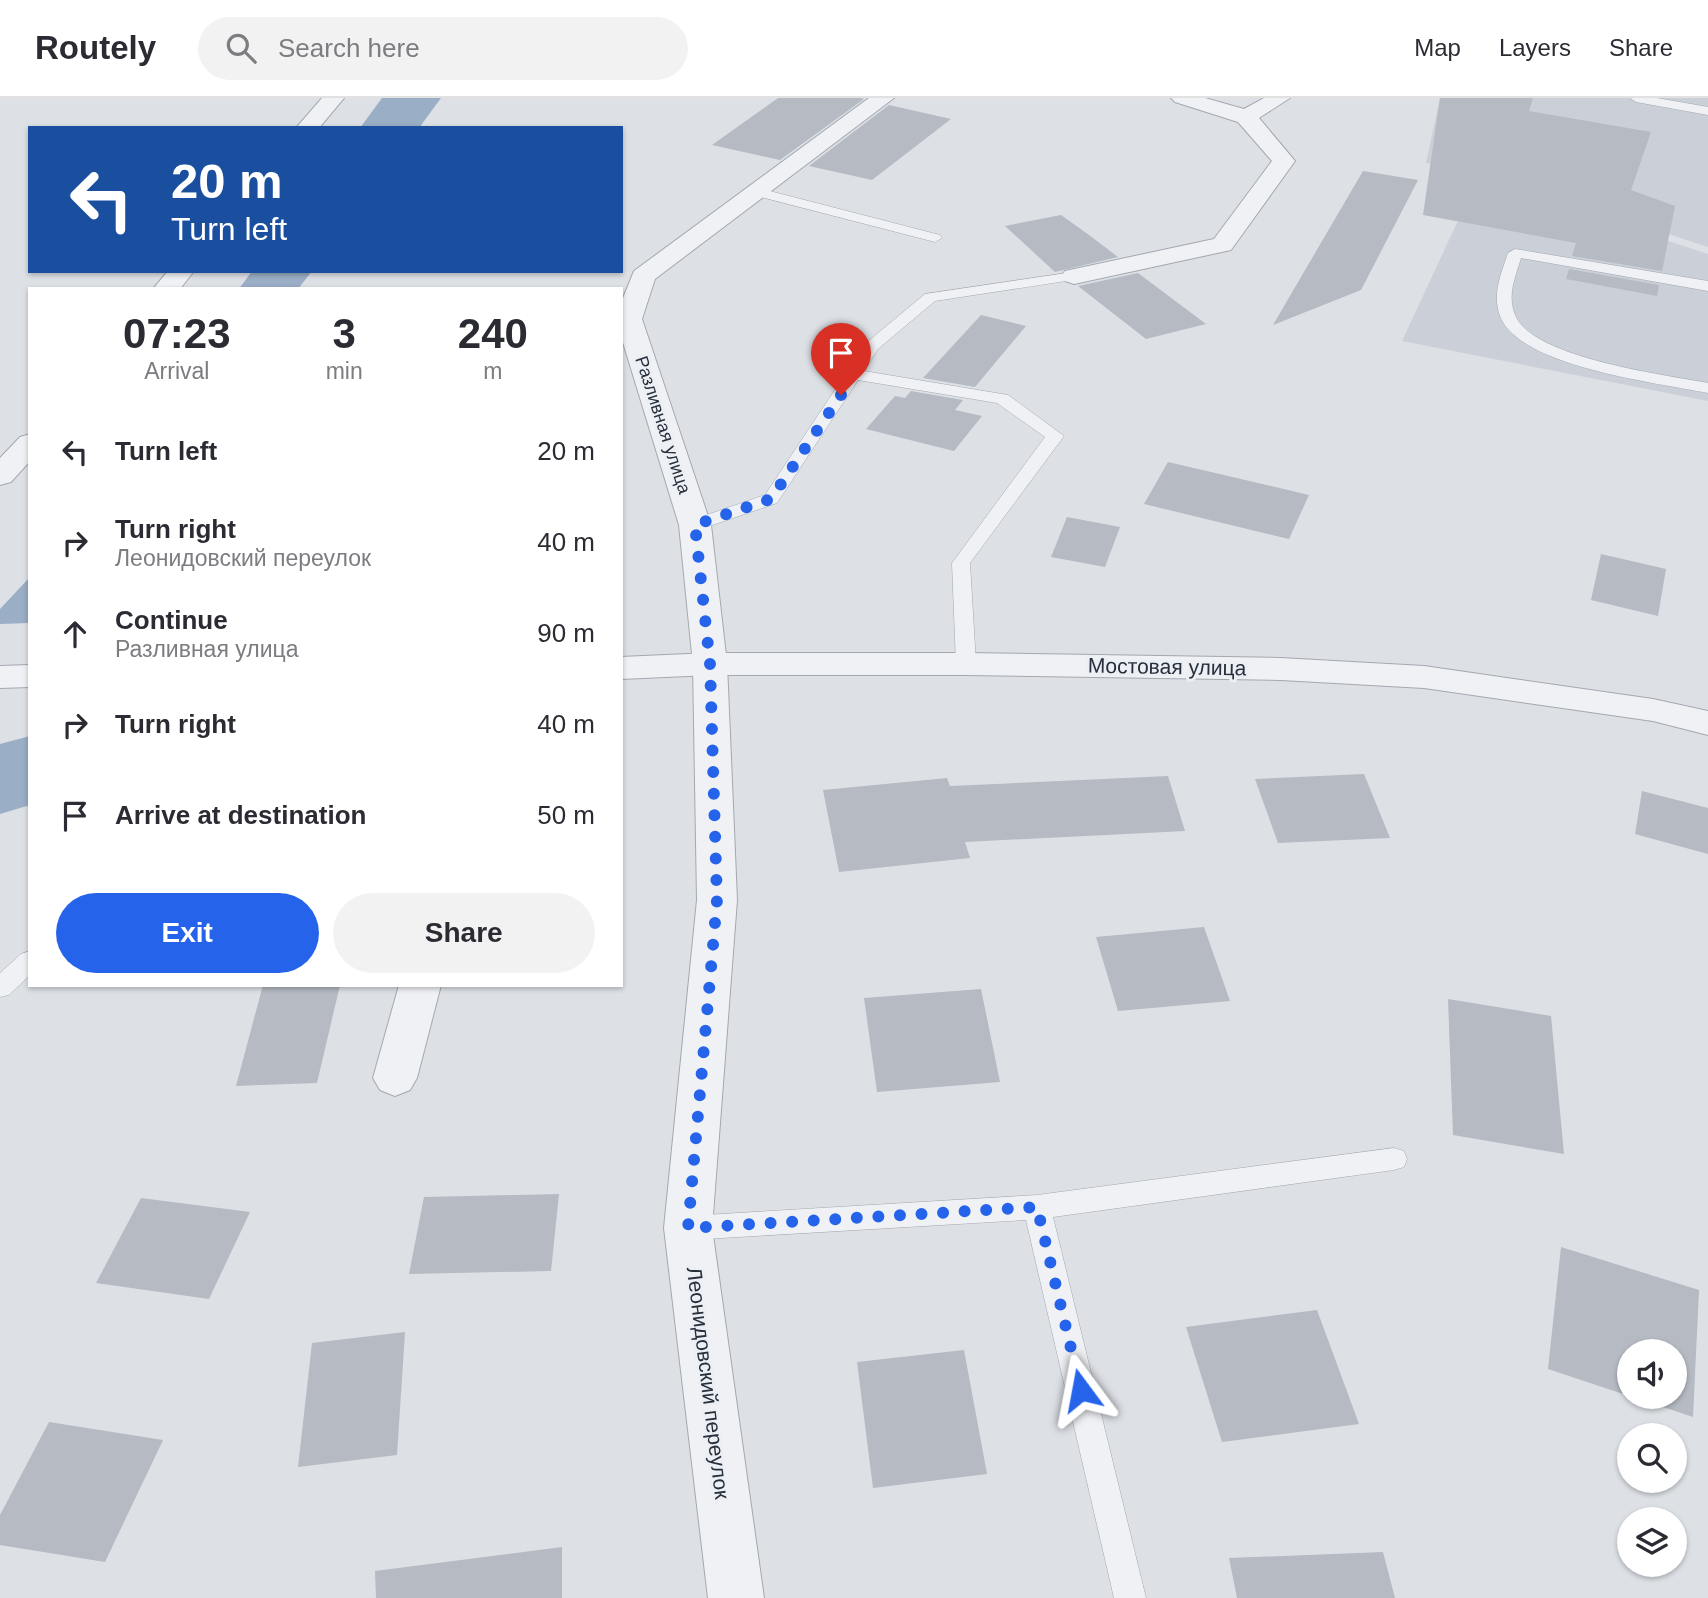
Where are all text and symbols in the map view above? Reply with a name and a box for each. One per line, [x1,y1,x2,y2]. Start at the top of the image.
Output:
search box [198,17,688,80]
text: Routely [35,29,156,66]
icon: search [222,29,260,67]
text: Search here [278,33,420,63]
text: Map [1414,34,1461,61]
text: Layers [1499,34,1571,61]
text: Share [1609,34,1673,61]
icon: left [56,154,147,245]
text: 20 m [171,154,283,208]
text: Turn left [171,211,287,247]
text: 07:23 [123,310,231,357]
text: 3 [332,310,356,357]
text: 240 [458,310,528,357]
pin [811,323,871,395]
icon: arrive [822,334,860,372]
street label: Разливная улица [631,354,695,497]
text: Arrival [144,358,209,384]
text: min [326,358,363,384]
text: m [483,358,502,384]
icon: left [56,433,94,471]
text: Turn left [115,436,217,466]
text: 20 m [537,436,595,466]
text: Turn right [115,514,236,544]
icon: right [56,524,94,562]
text: 40 m [537,527,595,557]
text: Леонидовский переулок [115,545,371,571]
text: Continue [115,605,228,635]
icon: ahead [56,615,94,653]
text: 90 m [537,618,595,648]
text: Разливная улица [115,636,298,662]
street label: Мостовая улица [1088,654,1247,679]
icon: right [56,706,94,744]
text: Turn right [115,709,236,739]
text: 40 m [537,709,595,739]
icon: arrive [56,797,94,835]
text: Arrive at destination [115,800,366,830]
text: 50 m [537,800,595,830]
button: Exit [56,893,319,973]
button: Share [333,893,595,973]
street label: Леонидовский переулок [683,1265,734,1501]
map controls [1617,1339,1687,1577]
button: sound [1617,1339,1687,1409]
position arrow [1044,1353,1118,1427]
button: search [1617,1423,1687,1493]
button: layers [1617,1507,1687,1577]

